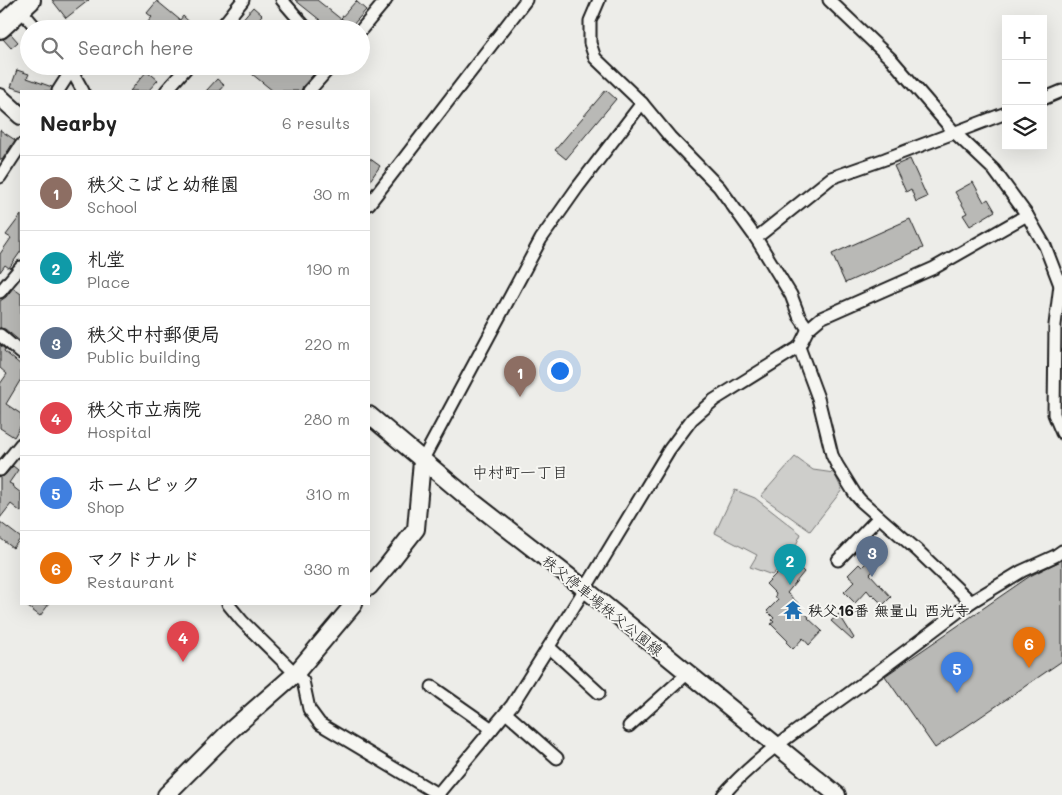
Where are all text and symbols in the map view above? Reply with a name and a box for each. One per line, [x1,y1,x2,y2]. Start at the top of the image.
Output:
map controls [1002,15,1047,150]
button: + [1002,15,1047,60]
search box [20,20,370,75]
icon: search [38,34,66,62]
text: Search here [78,35,194,60]
button: − [1002,60,1047,105]
button: layers [1002,105,1047,150]
text: Nearby [40,109,117,136]
text: 6 results [282,112,350,133]
text: 秩父こばと幼稚園 [87,171,239,196]
text: 1 [52,183,60,204]
text: 30 m [313,183,350,204]
text: School [87,196,137,217]
text: 札堂 [87,246,125,271]
text: 2 [52,258,60,279]
text: 190 m [306,258,350,279]
text: Place [87,271,130,292]
text: 秩父中村郵便局 [87,321,220,346]
text: 3 [51,333,61,354]
text: 220 m [304,333,350,354]
text: Public building [87,346,200,367]
pin: 1 [504,356,536,397]
your location [547,358,573,384]
text: 秩父市立病院 [87,396,201,421]
text: 4 [51,408,61,429]
text: 280 m [304,408,350,429]
text: Hospital [87,421,151,442]
district label: 中村町一丁目 [472,461,568,482]
text: ホームピック [87,471,200,496]
text: 5 [51,483,61,504]
text: 310 m [306,483,350,504]
text: Shop [87,496,124,517]
pin: 3 [856,536,888,577]
pin: 2 [774,544,806,585]
text: マクドナルド [87,546,200,571]
street label: 秩父停車場秩父公園線 [538,550,668,660]
text: 6 [51,558,61,579]
text: 330 m [304,558,350,579]
text: Restaurant [87,571,175,592]
temple icon: 秩父16番 無量山 西光寺 [782,599,804,621]
place label: 秩父16番 無量山 西光寺 [808,600,970,620]
pin: 4 [167,621,199,662]
pin: 6 [1013,627,1045,668]
pin: 5 [941,652,973,693]

